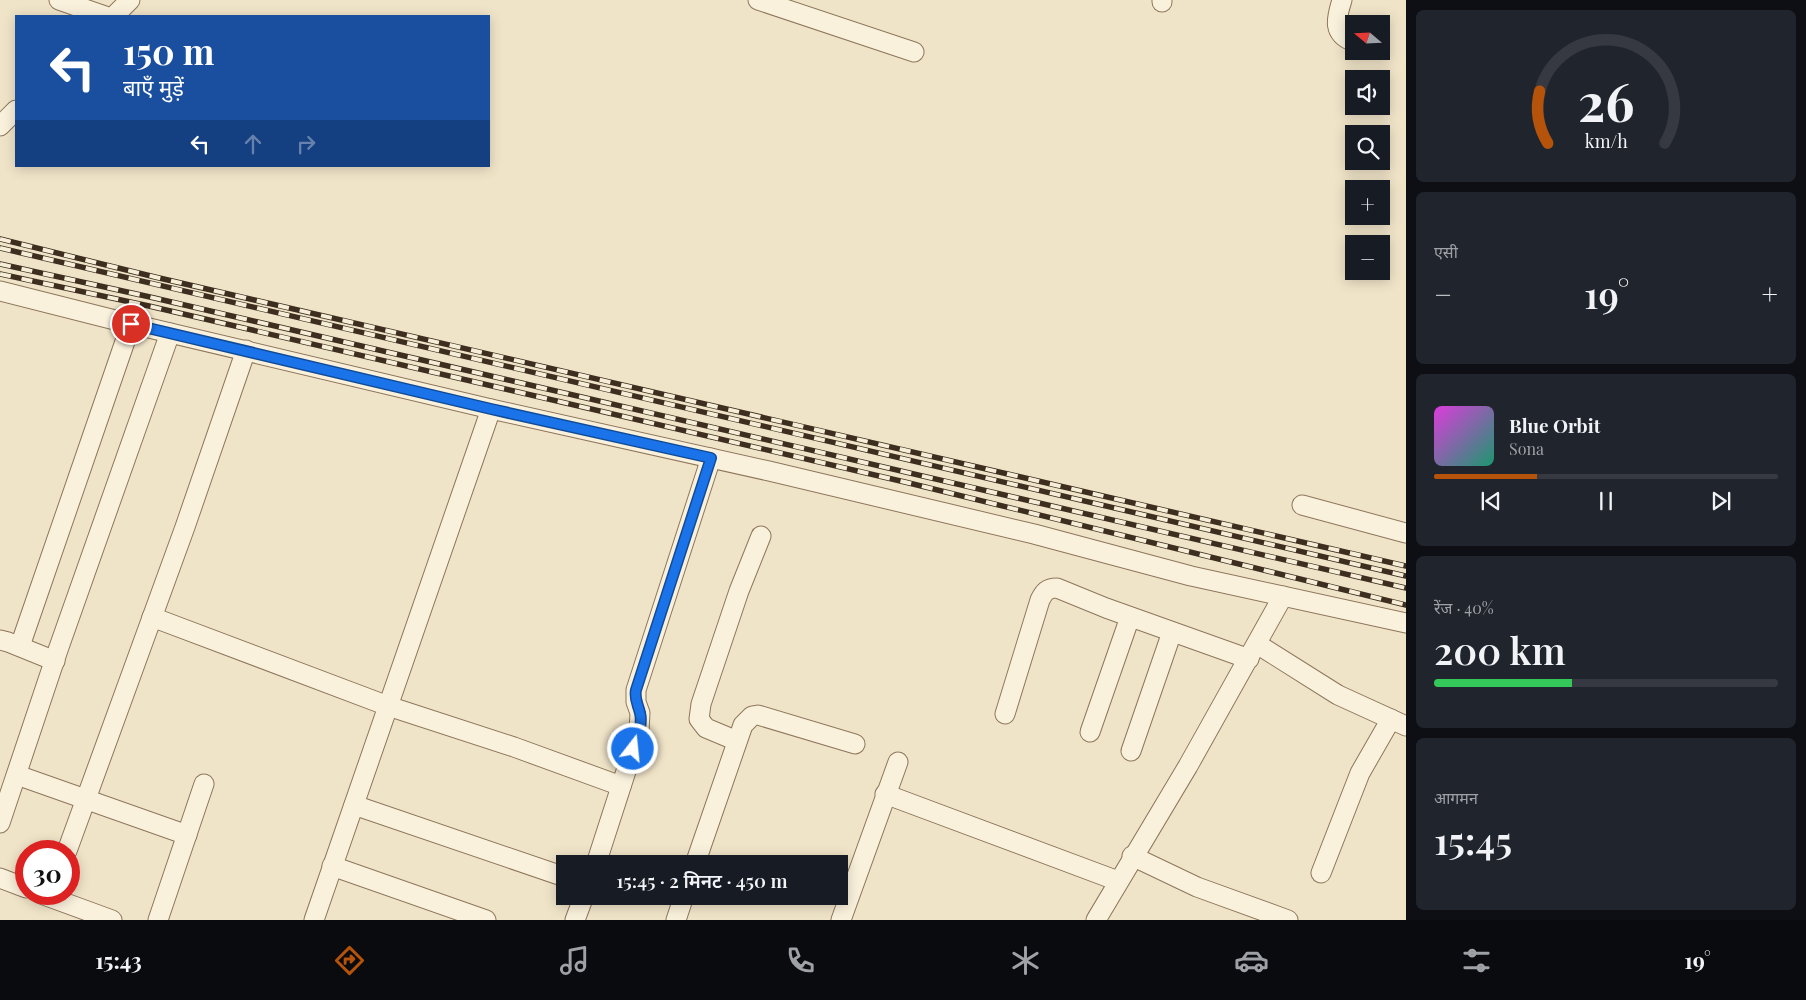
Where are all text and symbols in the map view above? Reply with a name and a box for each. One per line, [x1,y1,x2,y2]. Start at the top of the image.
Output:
north arrow [1345,15,1390,60]
map controls [1345,15,1390,280]
text: 150 m [123,27,214,74]
icon: left [40,35,105,100]
text: 26 [1578,66,1634,135]
button: sound [1345,70,1390,115]
text: बाएँ मुड़ें [123,72,184,102]
button: search [1345,125,1390,170]
text: km/h [1585,129,1628,152]
icon: left [186,130,214,158]
icon: ahead [239,130,267,158]
icon: right [292,130,320,158]
button: + [1345,180,1390,225]
button: − [1345,235,1390,280]
text: एसी [1434,241,1458,262]
text: 19° [1584,268,1630,319]
text: − [1434,275,1452,312]
text: + [1762,275,1778,312]
pin [110,303,152,345]
icon: arrive [117,310,145,338]
text: Blue Orbit [1509,412,1600,438]
text: Sona [1509,438,1544,459]
icon: previous [1477,487,1505,515]
icon: pause [1592,487,1620,515]
icon: next [1707,487,1735,515]
text: रेंज · 40% [1434,597,1494,618]
text: 200 km [1434,624,1566,675]
position arrow [606,722,658,774]
text: आगमन [1434,787,1478,808]
text: 15:45 [1434,814,1512,865]
speed limit sign: 30 [15,840,80,905]
text: 15:45 · 2 मिनट · 450 m [616,867,788,893]
icon: directions [332,943,367,978]
icon: music [557,943,592,978]
icon: phone [783,943,818,978]
icon: climate [1008,943,1043,978]
icon: car [1234,943,1269,978]
icon: filters [1459,943,1494,978]
text: 15:43 [95,945,142,975]
text: 19° [1684,945,1711,975]

